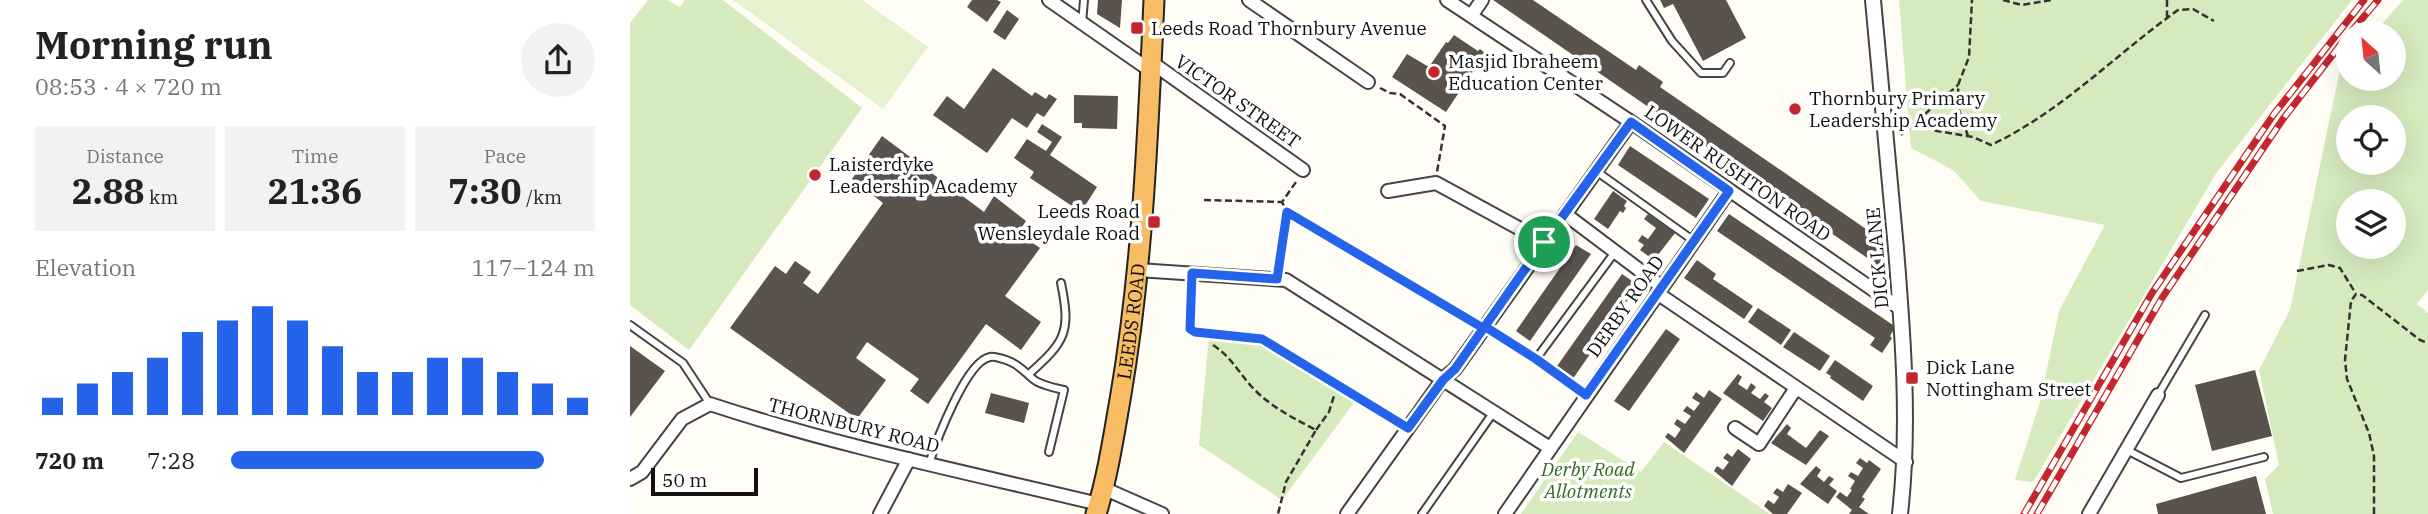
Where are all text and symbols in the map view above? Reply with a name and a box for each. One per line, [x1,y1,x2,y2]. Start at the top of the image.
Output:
place label: Leeds Road Thornbury Avenue [1151,16,1427,40]
text: Morning run [35,20,273,69]
marker: Leeds Road Thornbury Avenue [1129,20,1145,36]
north arrow [2336,21,2406,91]
map controls [2336,21,2406,259]
button: share [521,23,595,97]
street label: VICTOR STREET [1171,49,1305,153]
place label: Masjid Ibraheem Education Center [1448,49,1604,95]
marker: Masjid Ibraheem Education Center [1426,64,1442,80]
text: 08:53 · 4 × 720 m [35,71,222,101]
place label: Thornbury Primary Leadership Academy [1809,86,1998,132]
street label: LOWER RUSHTON ROAD [1640,100,1836,246]
marker: Thornbury Primary Leadership Academy [1787,101,1803,117]
button: locate [2336,105,2406,175]
text: Distance [86,144,164,168]
text: Time [292,144,338,168]
text: Pace [484,144,526,168]
place label: Laisterdyke Leadership Academy [829,152,1018,198]
marker: Laisterdyke Leadership Academy [807,167,823,183]
text: 2.88 [72,168,145,214]
text: 21:36 [268,168,362,214]
text: 7:30 [448,168,522,214]
text: km [145,185,178,209]
text: /km [522,185,562,209]
button: layers [2336,189,2406,259]
place label: Leeds Road Wensleydale Road [978,199,1140,245]
street label: DICK LANE [1861,206,1893,310]
pin [1514,212,1574,272]
marker: Leeds Road Wensleydale Road [1146,214,1162,230]
icon: arrive [1525,223,1563,261]
street label: DERBY ROAD [1581,250,1669,362]
text: Elevation [35,252,136,282]
text: 117–124 m [471,252,595,282]
street label: LEEDS ROAD [1112,262,1150,381]
place label: Dick Lane Nottingham Street [1926,355,2091,401]
marker: Dick Lane Nottingham Street [1904,370,1920,386]
street label: THORNBURY ROAD [766,392,942,458]
text: 720 m [35,445,104,475]
text: 7:28 [147,445,195,475]
park label: Derby Road Allotments [1540,457,1635,503]
scale bar [651,465,758,497]
text: 50 m [662,468,707,492]

